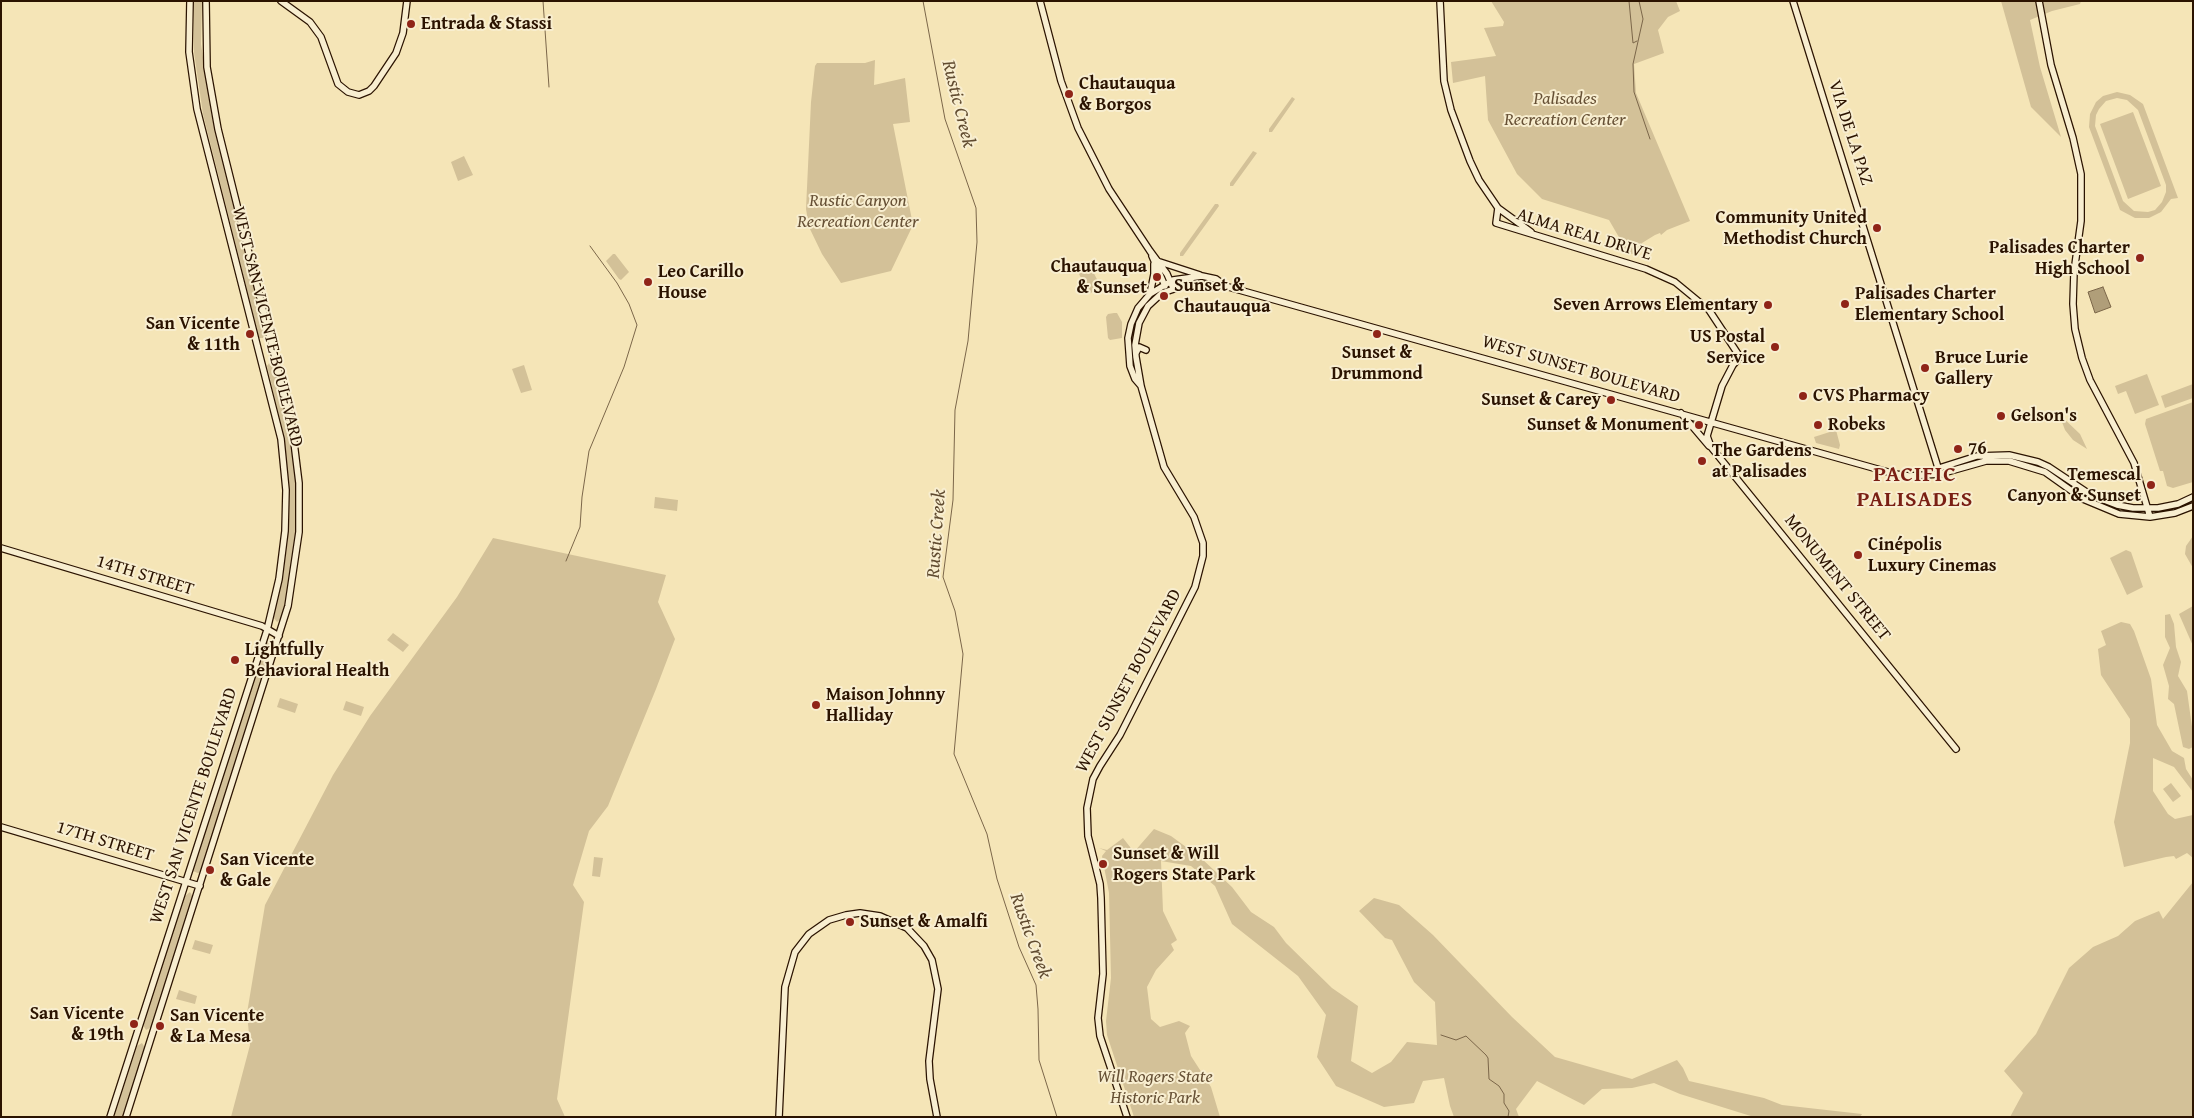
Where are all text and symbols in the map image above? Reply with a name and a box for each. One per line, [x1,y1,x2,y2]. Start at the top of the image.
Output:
place label: Entrada & Stassi [421,13,552,35]
marker: Entrada & Stassi [405,18,417,30]
water label: Rustic Creek [936,58,980,150]
place label: Chautauqua & Borgos [1079,73,1175,116]
street label: VIA DE LA PAZ [1823,78,1877,188]
marker: Chautauqua & Borgos [1063,88,1075,100]
park label: Palisades Recreation Center [1504,88,1626,130]
park label: Rustic Canyon Recreation Center [797,190,919,232]
street label: ALMA REAL DRIVE [1514,204,1654,266]
street label: WEST SAN VICENTE BOULEVARD [227,205,307,449]
place label: Community United Methodist Church [1716,207,1867,250]
marker: Community United Methodist Church [1871,222,1883,234]
place label: Palisades Charter High School [1989,237,2130,280]
marker: Palisades Charter High School [2134,252,2146,264]
place label: Chautauqua & Sunset [1051,256,1147,298]
place label: Leo Carillo House [658,261,744,304]
marker: Chautauqua & Sunset [1151,271,1163,283]
place label: Sunset & Chautauqua [1174,275,1270,318]
marker: Leo Carillo House [642,276,654,288]
place label: Palisades Charter Elementary School [1855,283,2004,326]
marker: Sunset & Chautauqua [1158,290,1170,302]
place label: Seven Arrows Elementary [1553,294,1758,316]
marker: Palisades Charter Elementary School [1839,298,1851,310]
marker: Seven Arrows Elementary [1762,299,1774,311]
place label: San Vicente & 11th [146,313,240,356]
place label: US Postal Service [1690,326,1765,368]
marker: San Vicente & 11th [244,328,256,340]
marker: Sunset & Drummond [1371,328,1383,340]
street label: WEST SUNSET BOULEVARD [1480,331,1682,409]
marker: US Postal Service [1769,341,1781,353]
place label: Sunset & Drummond [1331,342,1423,384]
place label: Bruce Lurie Gallery [1935,347,2028,389]
marker: Bruce Lurie Gallery [1919,362,1931,374]
place label: CVS Pharmacy [1813,385,1929,407]
place label: Sunset & Carey [1481,389,1601,411]
marker: CVS Pharmacy [1797,390,1809,402]
marker: Sunset & Carey [1605,394,1617,406]
place label: Gelson's [2011,405,2077,427]
marker: Gelson's [1995,410,2007,422]
place label: Sunset & Monument [1527,414,1689,436]
place label: Robeks [1828,414,1885,436]
marker: Sunset & Monument [1693,419,1705,431]
marker: Robeks [1812,419,1824,431]
place label: 76 [1968,438,1987,460]
place label: The Gardens at Palisades [1712,440,1812,482]
marker: 76 [1952,443,1964,455]
marker: The Gardens at Palisades [1696,455,1708,467]
district label: PACIFIC PALISADES [1856,462,1974,514]
place label: Temescal Canyon & Sunset [2008,464,2141,506]
marker: Temescal Canyon & Sunset [2145,479,2157,491]
water label: Rustic Creek [923,489,951,579]
street label: MONUMENT STREET [1779,510,1895,646]
place label: Cinépolis Luxury Cinemas [1868,534,1997,576]
marker: Cinépolis Luxury Cinemas [1852,549,1864,561]
street label: 14TH STREET [94,551,196,601]
street label: WEST SUNSET BOULEVARD [1071,586,1187,776]
place label: Lightfully Behavioral Health [245,639,389,682]
marker: Lightfully Behavioral Health [229,654,241,666]
place label: Maison Johnny Halliday [826,684,945,726]
street label: WEST SAN VICENTE BOULEVARD [146,685,242,927]
marker: Maison Johnny Halliday [810,699,822,711]
street label: 17TH STREET [54,817,156,867]
place label: Sunset & Will Rogers State Park [1113,843,1255,886]
place label: San Vicente & Gale [220,849,314,892]
marker: Sunset & Will Rogers State Park [1097,858,1109,870]
marker: San Vicente & Gale [204,864,216,876]
water label: Rustic Creek [1004,890,1056,982]
place label: Sunset & Amalfi [860,911,988,933]
marker: Sunset & Amalfi [844,916,856,928]
place label: San Vicente & 19th [30,1003,124,1046]
place label: San Vicente & La Mesa [170,1005,264,1048]
marker: San Vicente & 19th [128,1018,140,1030]
marker: San Vicente & La Mesa [154,1020,166,1032]
park label: Will Rogers State Historic Park [1097,1066,1213,1108]

